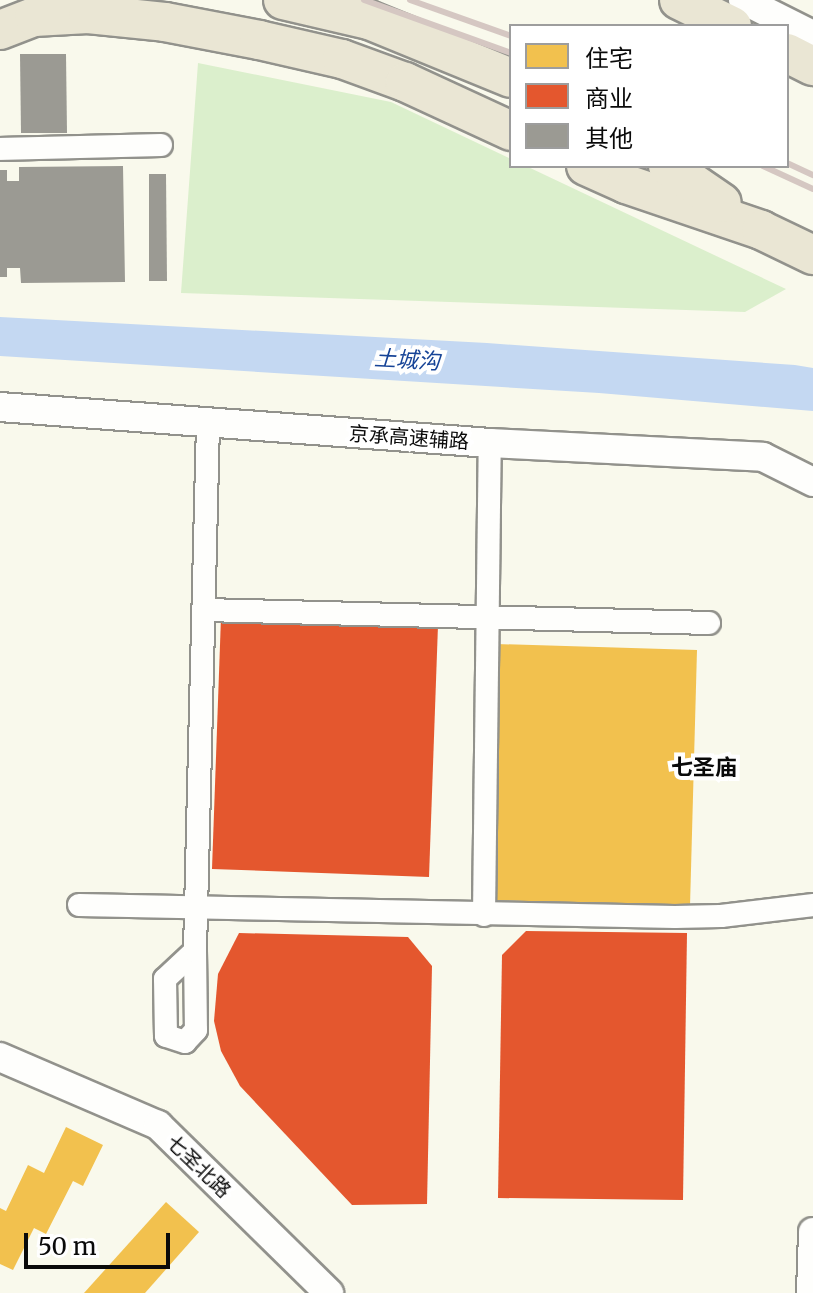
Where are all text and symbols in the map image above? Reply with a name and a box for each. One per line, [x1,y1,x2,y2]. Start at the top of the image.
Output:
legend [509,24,789,168]
text: 住宅 [585,43,633,74]
text: 商业 [585,83,633,114]
text: 其他 [585,123,633,154]
water label: 土城沟 [373,345,441,375]
street label: 京承高速辅路 [348,421,470,453]
district label: 七圣庙 [671,755,737,781]
street label: 七圣北路 [162,1130,236,1202]
scale bar [28,1217,174,1267]
text: 50 m [38,1231,97,1262]

